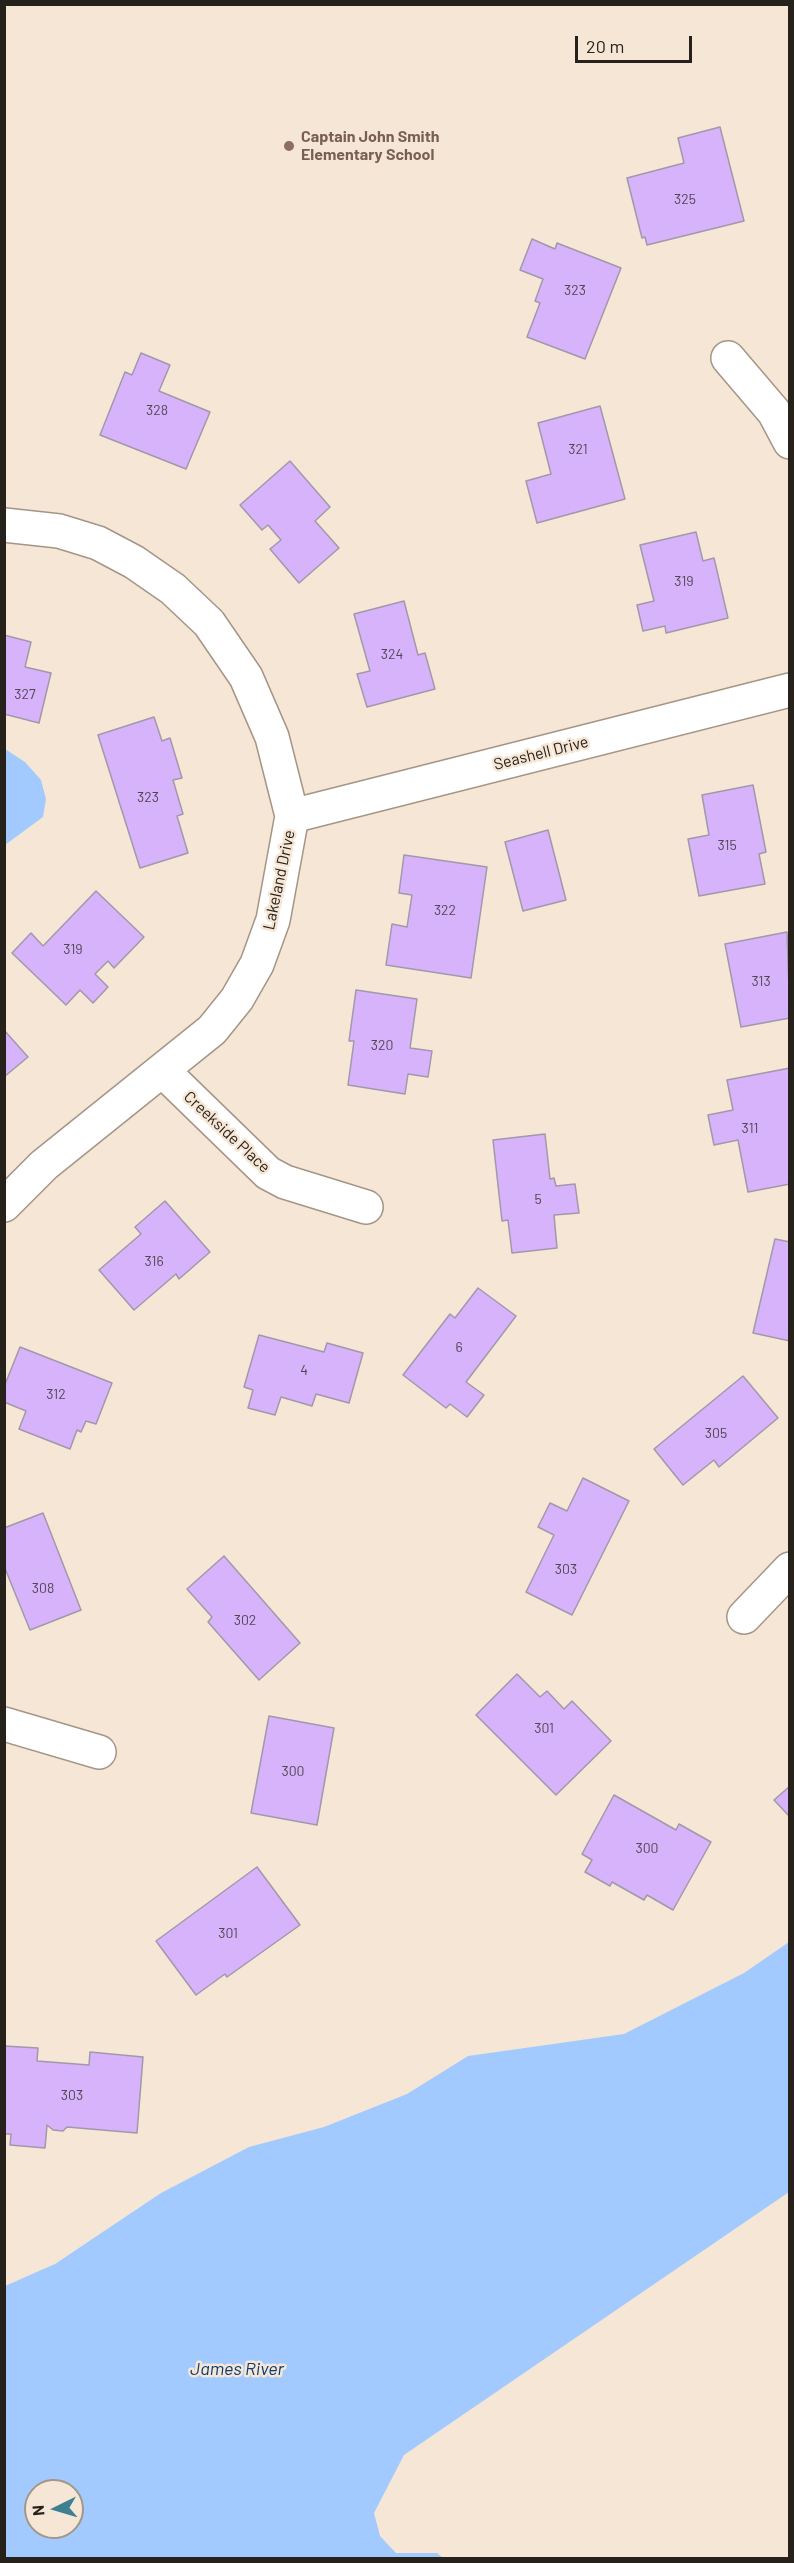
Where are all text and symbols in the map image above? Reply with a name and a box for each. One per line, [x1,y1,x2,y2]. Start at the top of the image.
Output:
scale bar [578,24,695,62]
text: 20 m [586,35,624,57]
place label: Captain John Smith Elementary School [301,127,440,165]
marker: Captain John Smith Elementary School [282,139,296,153]
house number: 325 [674,191,696,207]
house number: 323 [564,282,586,298]
house number: 328 [146,402,168,418]
house number: 321 [568,441,588,457]
house number: 319 [674,573,694,589]
house number: 324 [381,646,403,662]
house number: 327 [14,686,36,702]
street label: Seashell Drive [492,732,590,774]
house number: 323 [137,789,159,805]
street label: Lakeland Drive [259,828,299,932]
house number: 315 [717,837,737,853]
house number: 322 [434,902,456,918]
house number: 319 [63,941,83,957]
house number: 313 [751,973,771,989]
house number: 320 [371,1037,393,1053]
street label: Creekside Place [180,1087,274,1177]
house number: 311 [742,1120,758,1136]
house number: 5 [534,1191,542,1207]
house number: 316 [144,1253,164,1269]
house number: 6 [455,1339,463,1355]
house number: 4 [300,1362,308,1378]
house number: 312 [46,1386,66,1402]
house number: 305 [705,1425,727,1441]
house number: 303 [555,1561,577,1577]
house number: 308 [32,1580,54,1596]
house number: 302 [234,1612,256,1628]
house number: 301 [534,1720,554,1736]
house number: 300 [281,1763,305,1779]
house number: 300 [635,1840,659,1856]
house number: 301 [218,1925,238,1941]
house number: 303 [61,2087,83,2103]
water label: James River [190,2358,284,2380]
north arrow [24,2479,84,2539]
text: N [28,2504,47,2517]

